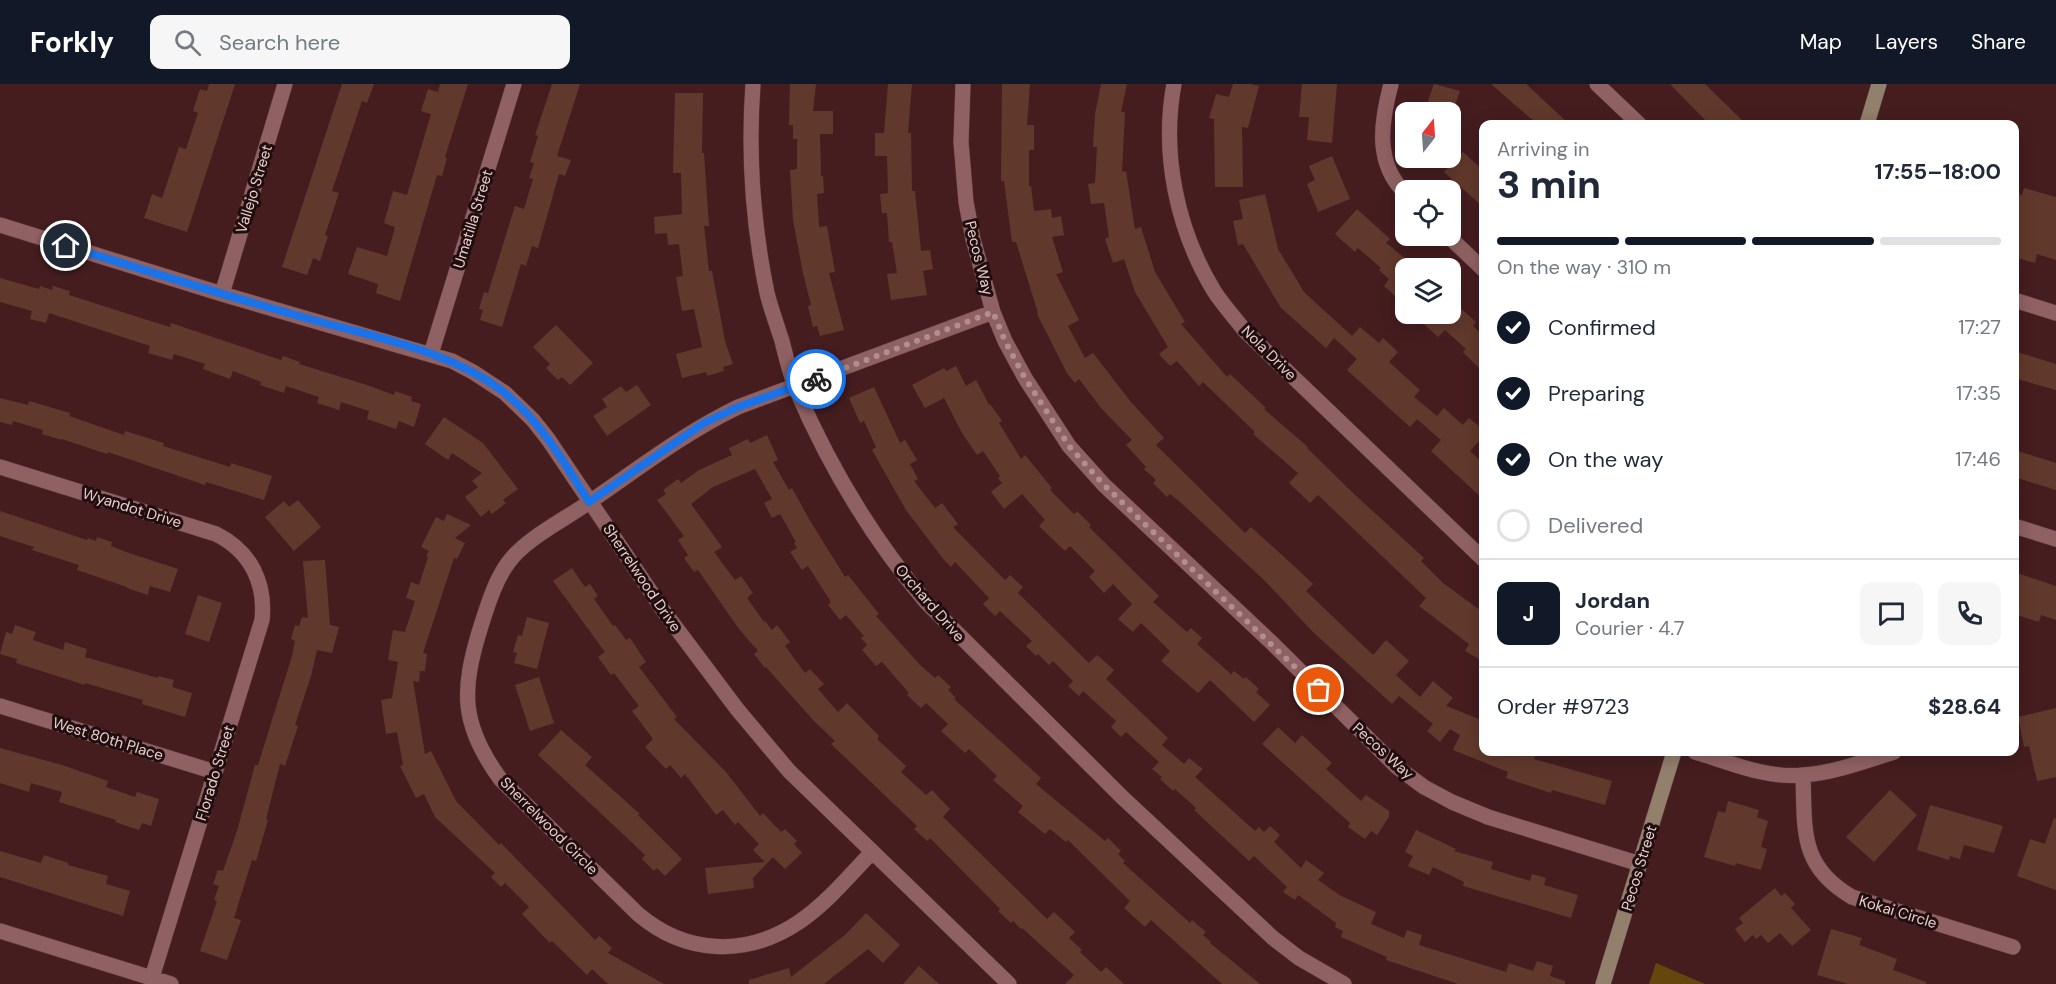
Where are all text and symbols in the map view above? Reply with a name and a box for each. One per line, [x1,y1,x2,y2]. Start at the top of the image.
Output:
search box [150,15,570,69]
text: Forkly [30,24,114,61]
icon: search [171,26,204,59]
text: Search here [219,28,340,57]
text: Map [1800,28,1842,56]
text: Layers [1875,28,1938,56]
text: Share [1971,28,2026,56]
north arrow [1395,102,1461,168]
map controls [1395,102,1461,324]
text: Arriving in [1497,136,1589,162]
street label: Vallejo Street [231,142,277,236]
text: 17:55–18:00 [1874,157,2001,186]
text: 3 min [1497,159,1601,210]
street label: Umatilla Street [449,167,498,271]
button: locate [1395,180,1461,246]
street label: Pecos Way [960,219,998,298]
pin [40,220,91,271]
icon: home [49,229,82,262]
text: On the way · 310 m [1497,254,1671,280]
button: layers [1395,258,1461,324]
icon: check [1497,311,1530,344]
text: Confirmed [1548,313,1656,342]
text: 17:27 [1958,314,2001,340]
street label: Nola Drive [1237,321,1301,385]
courier [786,349,846,409]
icon: bike [800,363,833,396]
icon: check [1497,377,1530,410]
text: Preparing [1548,379,1645,408]
text: 17:35 [1956,380,2001,406]
icon: check [1497,443,1530,476]
text: On the way [1548,445,1663,474]
text: 17:46 [1955,446,2001,472]
street label: Wyandot Drive [80,483,184,533]
text: Delivered [1548,511,1643,540]
street label: Sherrelwood Drive [598,520,686,636]
street label: Orchard Drive [891,560,969,646]
button: chat [1860,582,1923,645]
button: phone [1938,582,2001,645]
text: Jordan [1575,586,1650,615]
text: J [1523,599,1534,628]
text: Courier · 4.7 [1575,615,1684,641]
pin [1293,664,1344,715]
icon: bag [1302,673,1335,706]
text: Order #9723 [1497,692,1630,721]
text: $28.64 [1928,692,2001,721]
street label: West 80th Place [50,713,166,765]
street label: Pecos Way [1348,718,1418,784]
street label: Florado Street [191,723,239,823]
street label: Sherrelwood Circle [496,773,602,879]
street label: Pecos Street [1617,823,1662,913]
street label: Kokai Circle [1857,891,1939,933]

